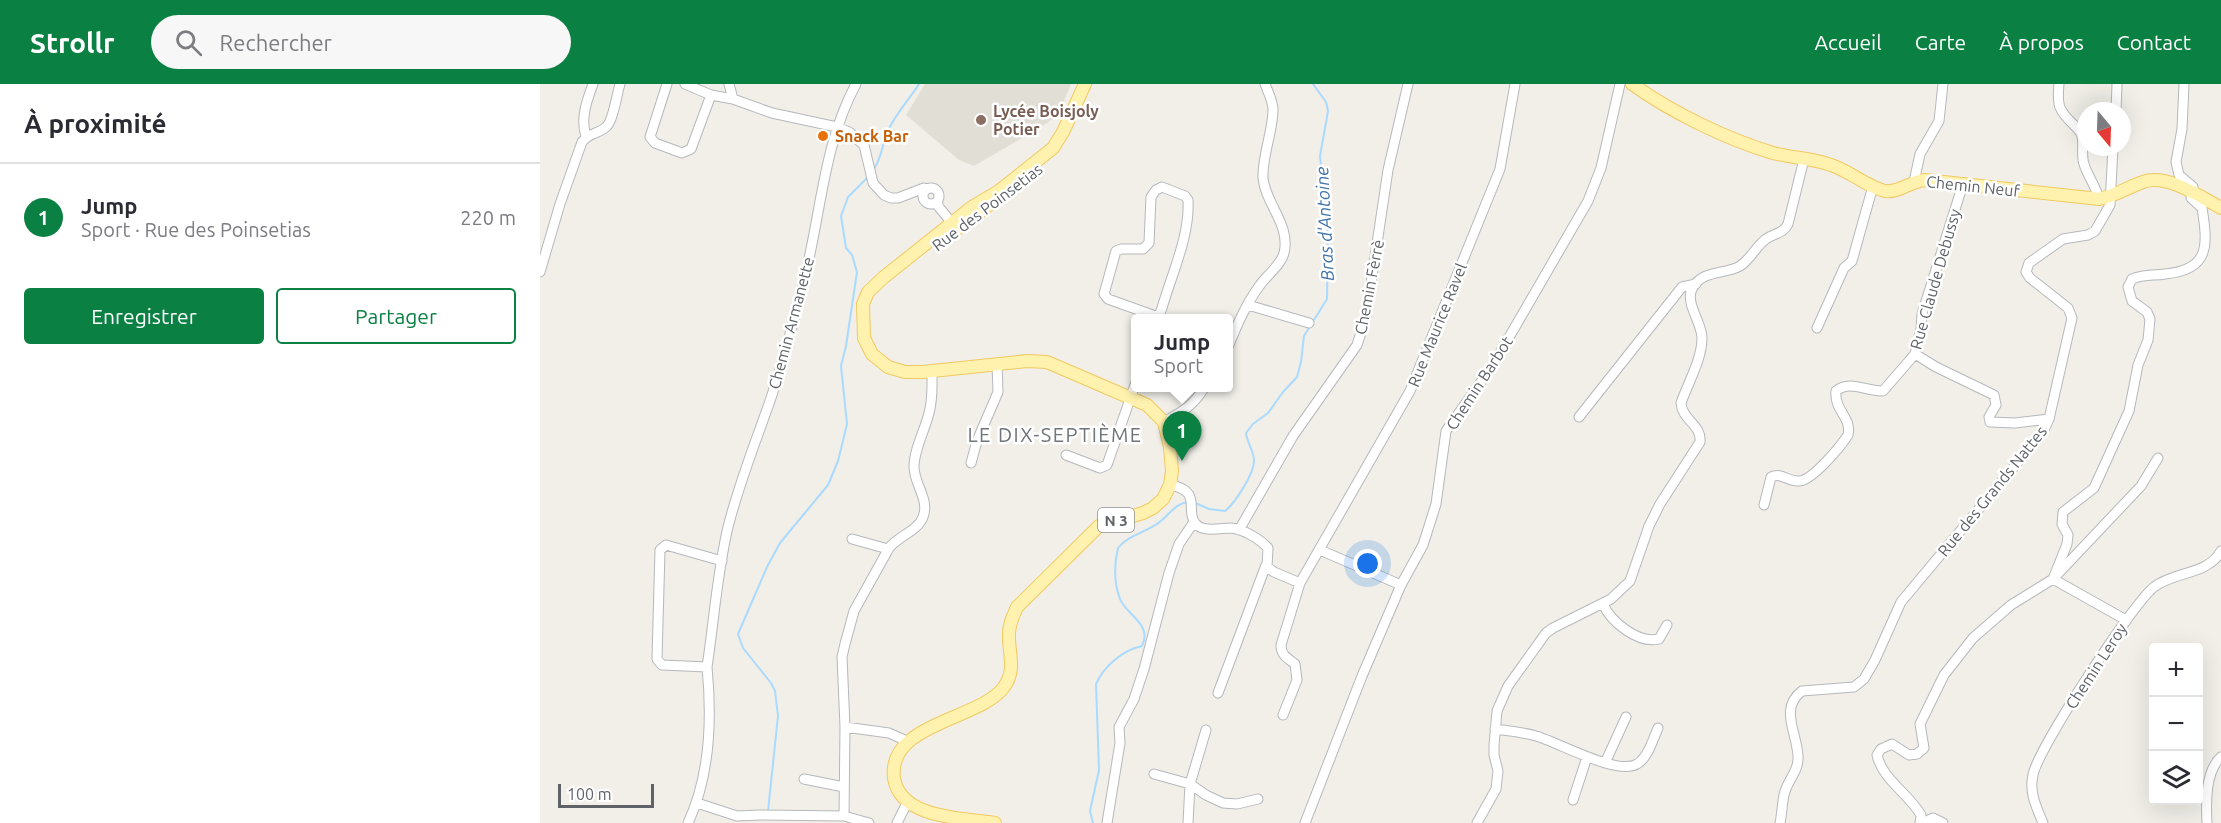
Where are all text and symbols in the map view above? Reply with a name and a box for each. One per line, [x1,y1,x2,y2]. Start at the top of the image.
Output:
search box [151,15,571,69]
icon: search [172,26,205,59]
text: Strollr [30,27,115,58]
text: Rechercher [220,30,332,55]
text: Accueil [1814,30,1882,54]
text: Carte [1915,30,1966,54]
text: À propos [1999,30,2084,54]
text: Contact [2117,30,2191,54]
place label: Lycée Boisjoly Potier [993,102,1099,138]
north arrow [2077,102,2131,156]
text: À proximité [24,109,166,138]
marker: Lycée Boisjoly Potier [974,113,988,127]
place label: Snack Bar [835,127,909,145]
marker: Snack Bar [816,129,830,143]
street label: Rue des Poinsetias [928,160,1046,254]
water label: Bras d'Antoine [1311,166,1337,282]
street label: Chemin Neuf [1925,172,2021,200]
text: Jump [81,193,137,218]
text: 1 [38,206,49,229]
text: 220 m [460,206,516,229]
street label: Rue Claude Debussy [1906,207,1964,351]
text: Sport · Rue des Poinsetias [81,218,311,241]
street label: Chemin Fèrrè [1351,238,1387,336]
street label: Chemin Armanette [765,255,817,391]
street label: Rue Maurice Ravel [1404,261,1470,389]
button: Enregistrer [24,288,264,344]
button: Partager [276,288,516,344]
popup [1131,314,1233,392]
text: Jump [1154,329,1210,354]
street label: Chemin Barbot [1442,332,1516,433]
text: Sport [1154,354,1203,377]
pin: 1 [1162,412,1202,461]
street label: Rue des Grands Nattes [1934,422,2050,560]
district label: LE DIX-SEPTIÈME [967,423,1143,446]
road number: N 3 [1098,508,1134,532]
your location [1353,549,1382,578]
street label: Chemin Leroy [2062,620,2130,712]
map controls [2149,643,2203,805]
button: + [2149,643,2203,697]
button: − [2149,697,2203,751]
button: layers [2149,751,2203,805]
scale bar [558,781,654,808]
text: 100 m [567,785,612,803]

